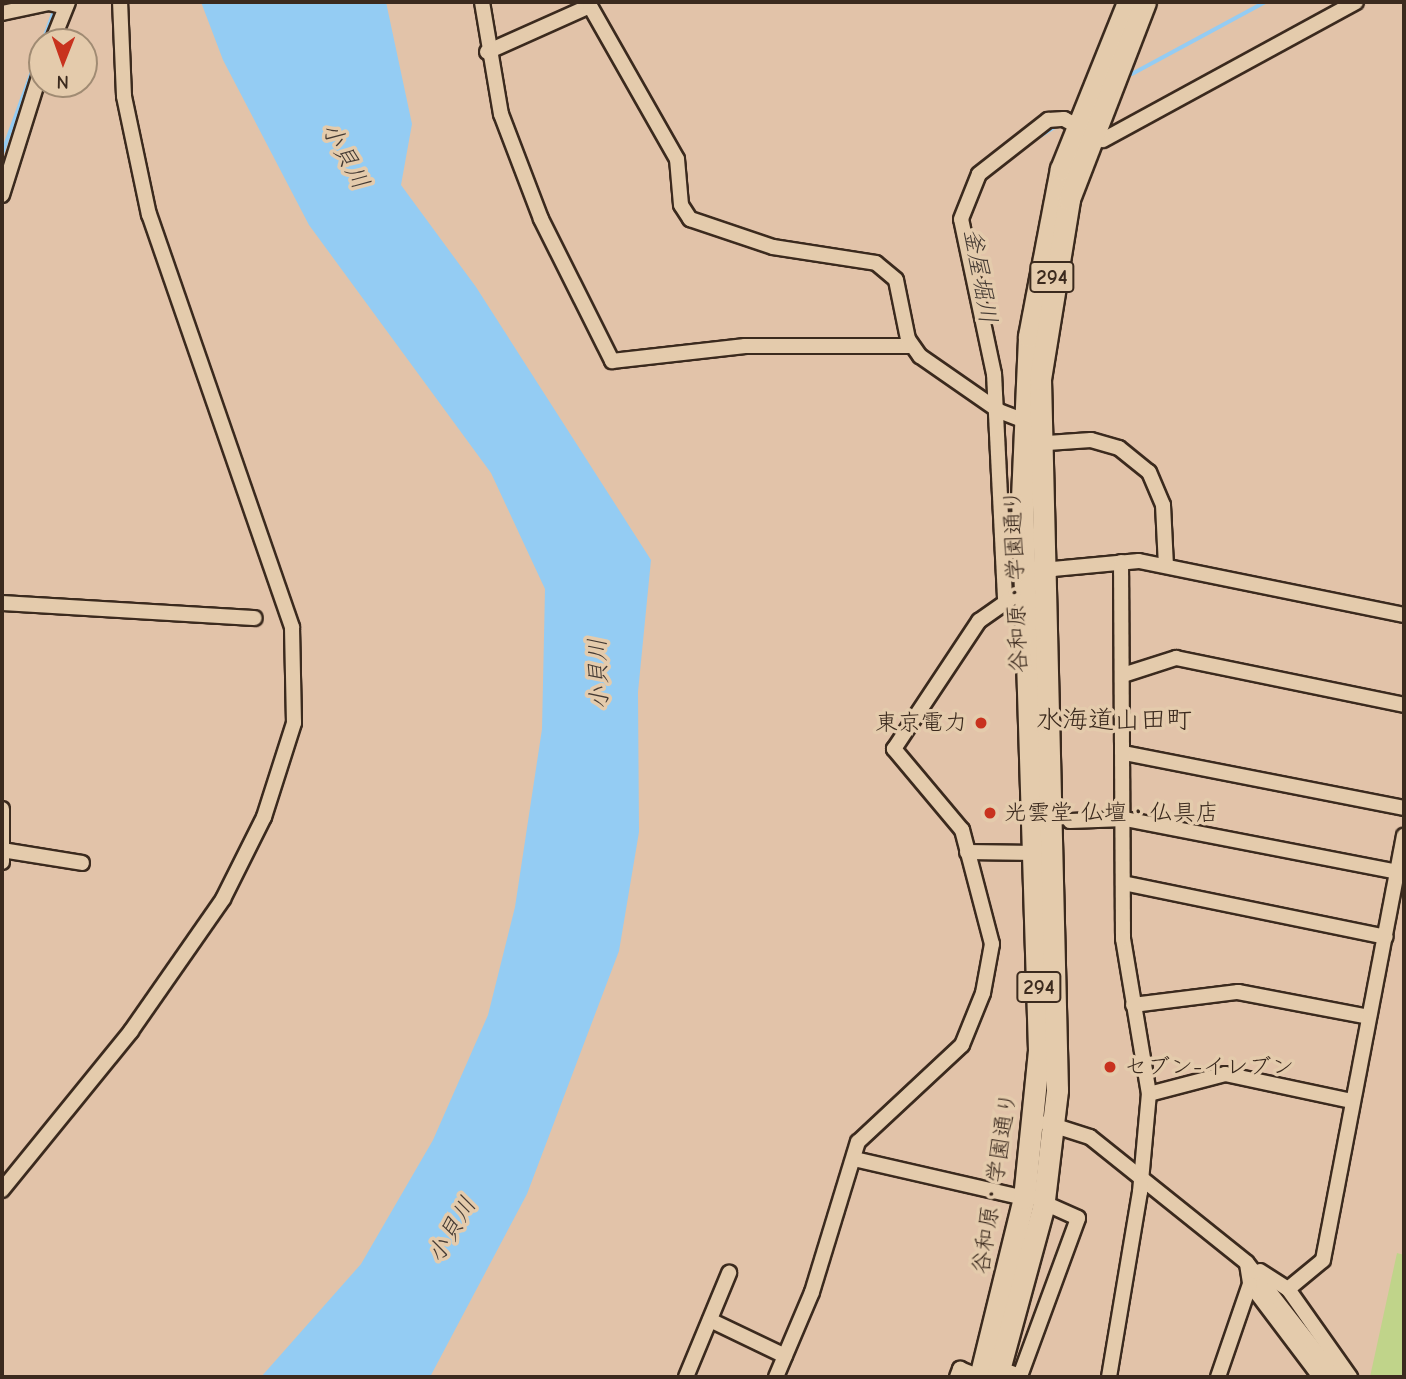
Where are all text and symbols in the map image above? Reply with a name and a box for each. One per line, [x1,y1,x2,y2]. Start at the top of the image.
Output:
north arrow [28,28,98,98]
text: N [56,71,69,93]
water label: 小貝川 [315,118,375,194]
water label: 釜屋堀川 [957,226,1003,326]
road number: 294 [1029,260,1075,294]
street label: 谷和原・学園通り [999,489,1033,673]
water label: 小貝川 [583,638,615,710]
district label: 水海道山田町 [1036,705,1192,737]
place label: 東京電力 [875,709,967,737]
marker: 東京電力 [973,715,989,731]
place label: 光雲堂 仏壇・仏具店 [1004,799,1219,827]
marker: 光雲堂 仏壇・仏具店 [982,805,998,821]
road number: 294 [1016,970,1062,1004]
place label: セブン-イレブン [1124,1053,1294,1081]
marker: セブン-イレブン [1102,1059,1118,1075]
street label: 谷和原・学園通り [967,1090,1023,1276]
water label: 小貝川 [421,1192,483,1268]

